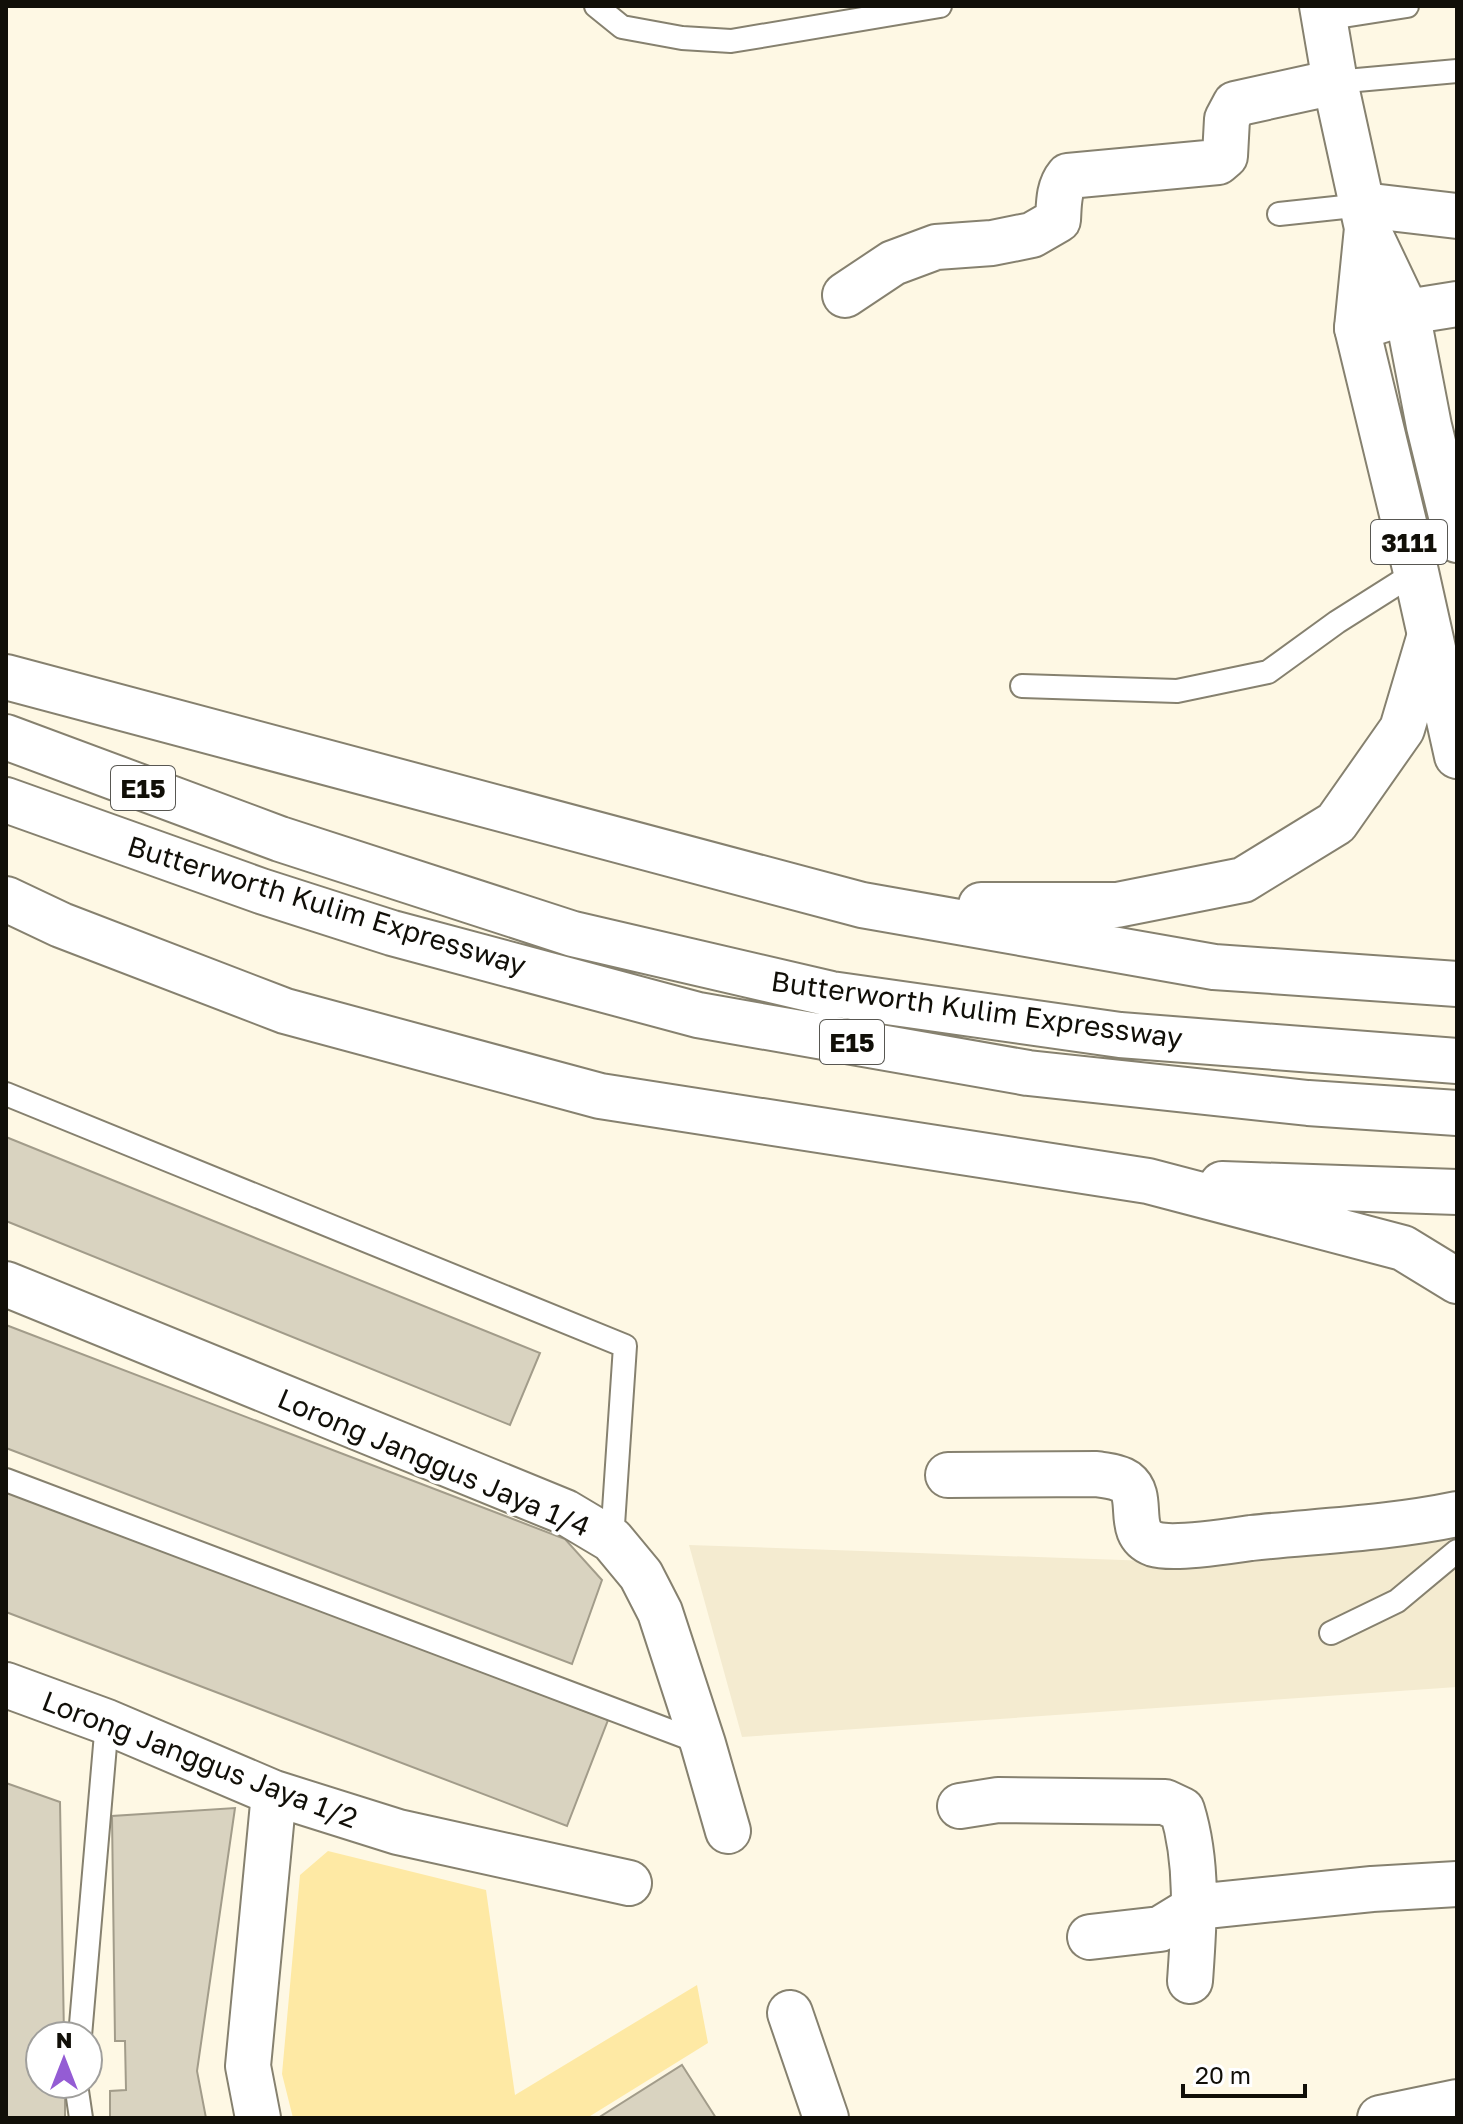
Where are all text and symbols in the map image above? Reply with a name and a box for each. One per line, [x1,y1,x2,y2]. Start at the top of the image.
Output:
road number: 3111 [1371,520,1447,564]
road number: E15 [111,766,175,810]
street label: Butterworth Kulim Expressway [124,829,531,982]
street label: Butterworth Kulim Expressway [769,964,1185,1054]
road number: E15 [820,1020,884,1064]
street label: Lorong Janggus Jaya 1/4 [273,1381,595,1543]
street label: Lorong Janggus Jaya 1/2 [38,1684,362,1834]
north arrow [24,2020,104,2100]
text: N [56,2026,72,2053]
scale bar [1183,2048,1305,2098]
text: 20 m [1195,2060,1251,2089]

